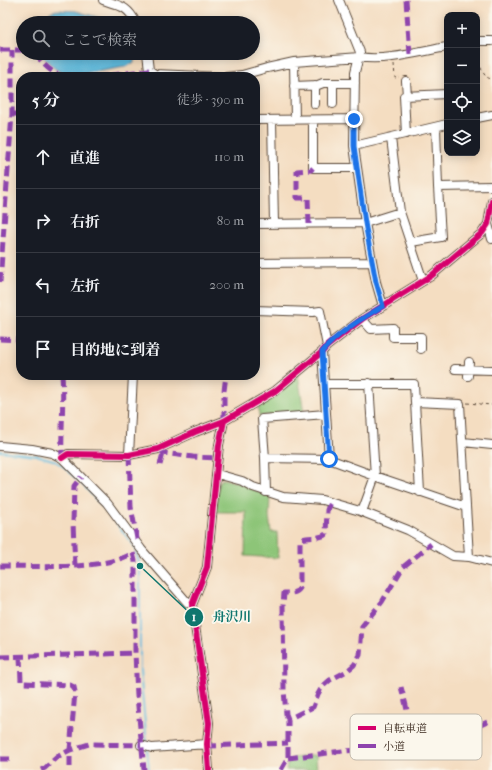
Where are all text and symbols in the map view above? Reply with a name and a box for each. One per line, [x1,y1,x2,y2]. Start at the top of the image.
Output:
map controls [444,12,480,156]
button: + [444,12,480,48]
search box [16,16,260,60]
icon: search [30,27,52,49]
text: ここで検索 [62,31,137,49]
button: − [444,48,480,84]
button: locate [444,84,480,120]
text: 5 分 [32,90,60,110]
text: 徒歩 · 390 m [177,92,244,107]
route end [345,110,363,128]
button: layers [444,120,480,156]
icon: ahead [32,146,54,168]
text: 直進 [70,149,100,167]
text: 110 m [214,149,244,164]
icon: right [32,210,54,232]
text: 右折 [70,213,100,231]
text: 80 m [217,213,244,228]
icon: left [32,274,54,296]
text: 左折 [70,277,100,295]
text: 200 m [209,277,244,292]
icon: arrive [32,338,54,360]
text: 目的地に到着 [70,341,160,359]
route start [320,450,338,468]
callout: 舟沢川 [184,604,259,629]
text: 舟沢川 [212,609,252,624]
text: 1 [192,610,196,624]
legend [350,714,482,760]
text: 自転車道 [383,722,427,735]
text: 小道 [383,740,405,753]

